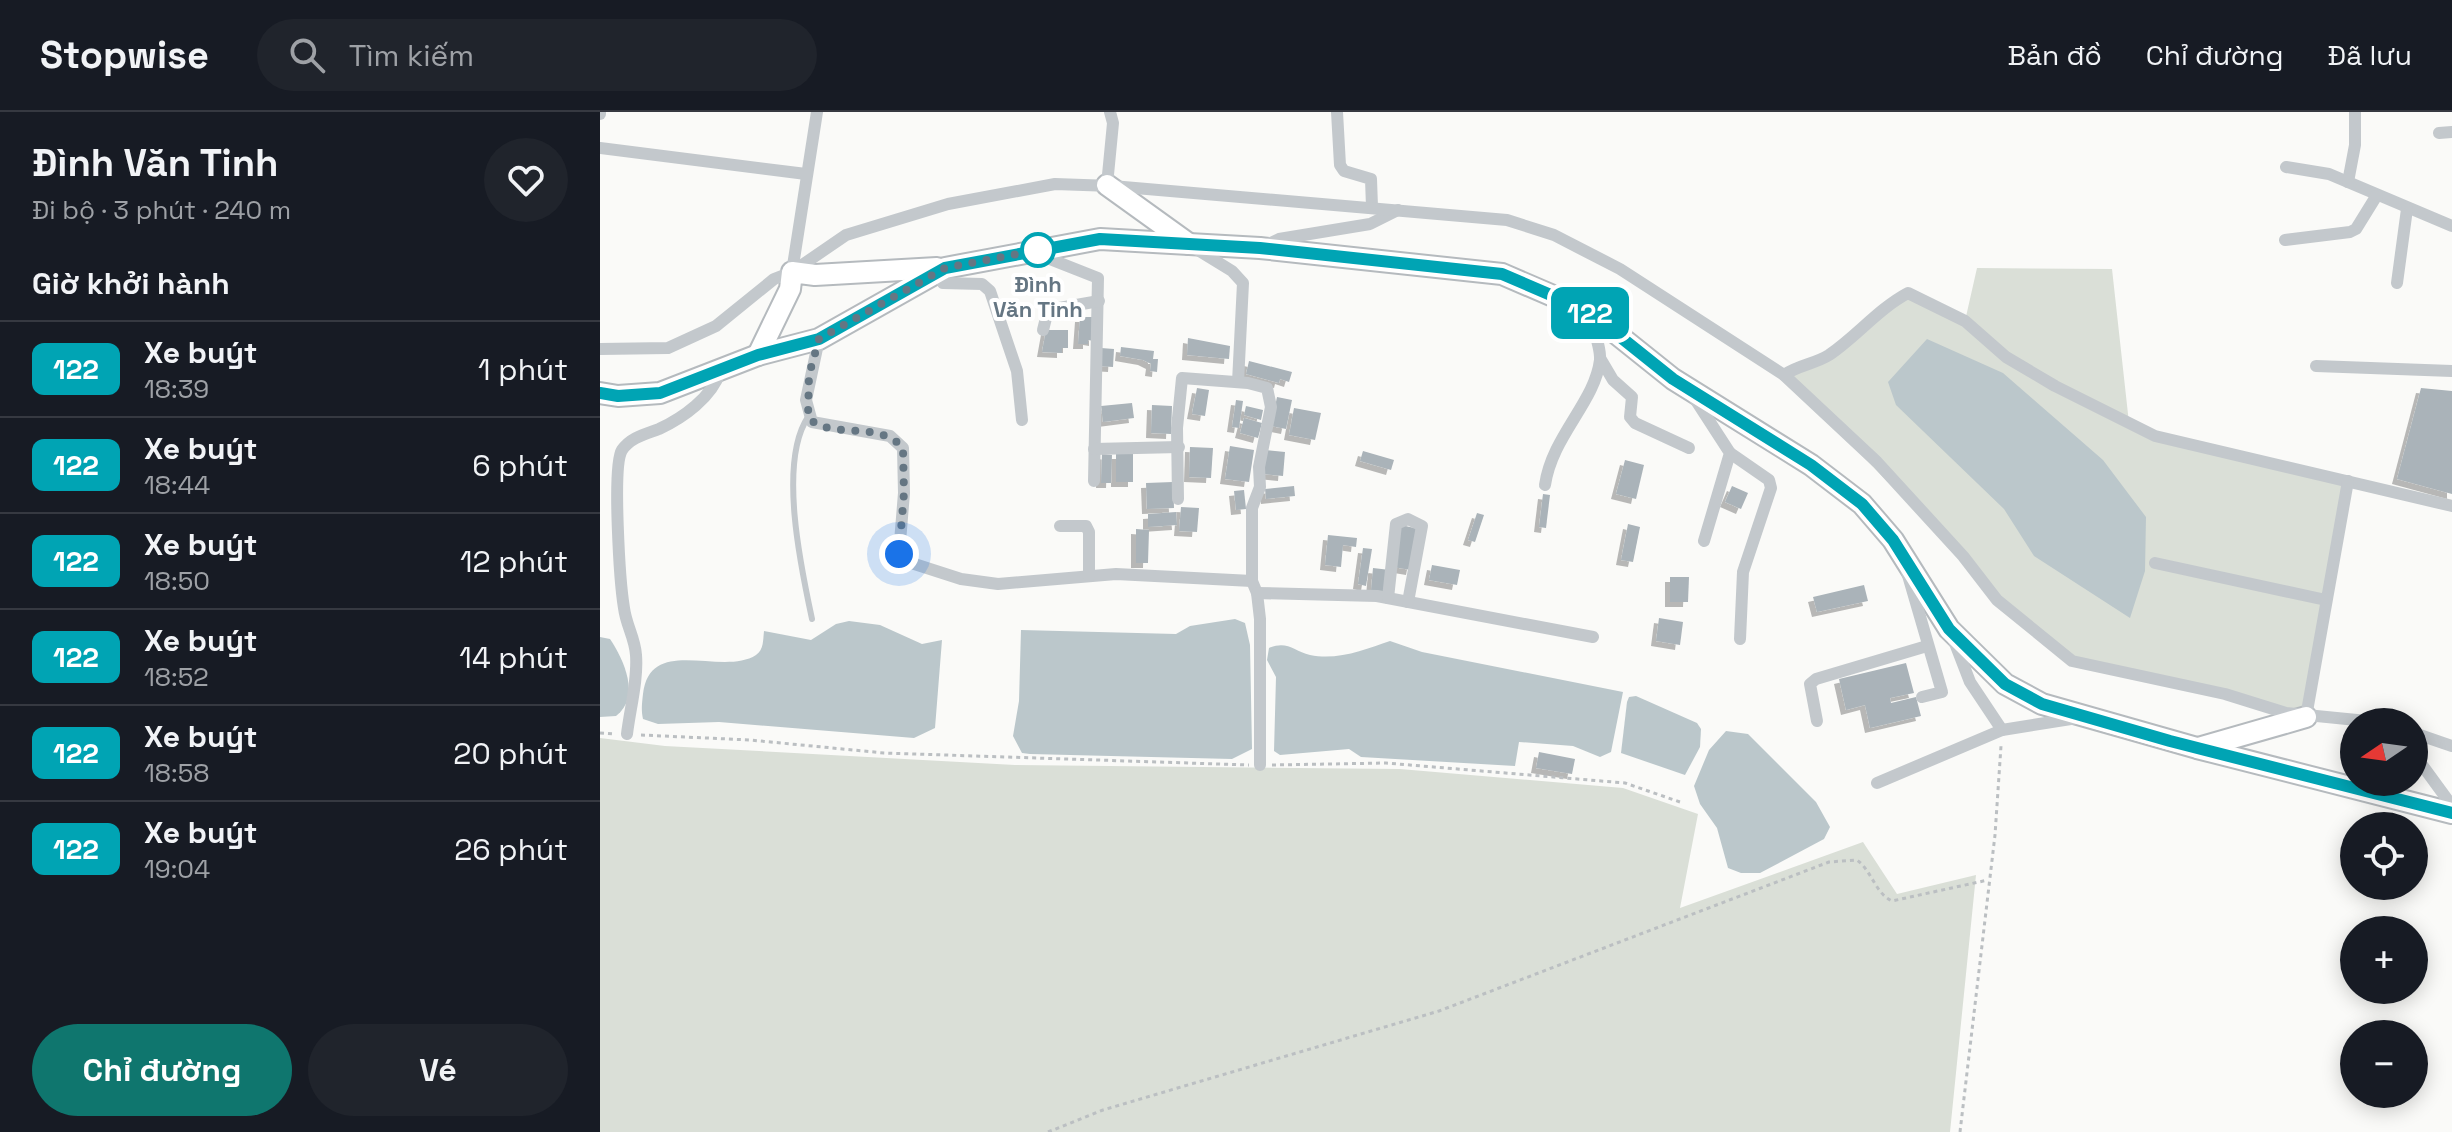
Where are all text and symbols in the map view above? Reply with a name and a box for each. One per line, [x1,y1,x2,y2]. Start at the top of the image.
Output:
search box [257,19,817,91]
text: Stopwise [40,31,209,79]
icon: search [285,33,329,77]
text: Tìm kiếm [349,36,474,75]
text: Bản đồ [2007,37,2102,73]
text: Chỉ đường [2146,37,2284,73]
text: Đã lưu [2328,37,2412,73]
button: heart [484,138,568,222]
text: Đình Văn Tinh [32,139,278,187]
text: Đi bộ · 3 phút · 240 m [32,193,291,227]
marker: Đình Văn Tinh [1021,233,1055,267]
text: Giờ khởi hành [32,264,230,303]
place label: Đình Văn Tinh [993,270,1083,323]
line badge: 122 [1544,287,1636,339]
text: 122 [1567,295,1613,331]
text: Xe buýt [144,333,258,372]
text: 1 phút [478,350,568,389]
text: 122 [53,351,99,387]
text: 18:39 [144,372,209,406]
text: Xe buýt [144,429,258,468]
text: 6 phút [472,446,568,485]
text: 122 [53,447,99,483]
text: 18:44 [144,468,210,502]
text: Xe buýt [144,525,258,564]
your location [879,534,919,574]
text: 12 phút [460,542,568,581]
text: 122 [53,543,99,579]
text: 18:50 [144,564,210,598]
text: Xe buýt [144,621,258,660]
text: 14 phút [459,638,568,677]
text: 122 [53,639,99,675]
text: 18:52 [144,660,209,694]
north arrow [2340,708,2428,796]
map controls [2340,708,2428,1108]
text: Xe buýt [144,717,258,756]
text: 20 phút [453,734,568,773]
text: 122 [53,735,99,771]
text: 18:58 [144,756,209,790]
button: locate [2340,812,2428,900]
text: Xe buýt [144,813,258,852]
text: 26 phút [454,830,568,869]
text: 122 [53,831,99,867]
text: 19:04 [144,852,210,886]
button: + [2340,916,2428,1004]
button: − [2340,1020,2428,1108]
button: Chỉ đường [32,1024,292,1116]
button: Vé [308,1024,568,1116]

